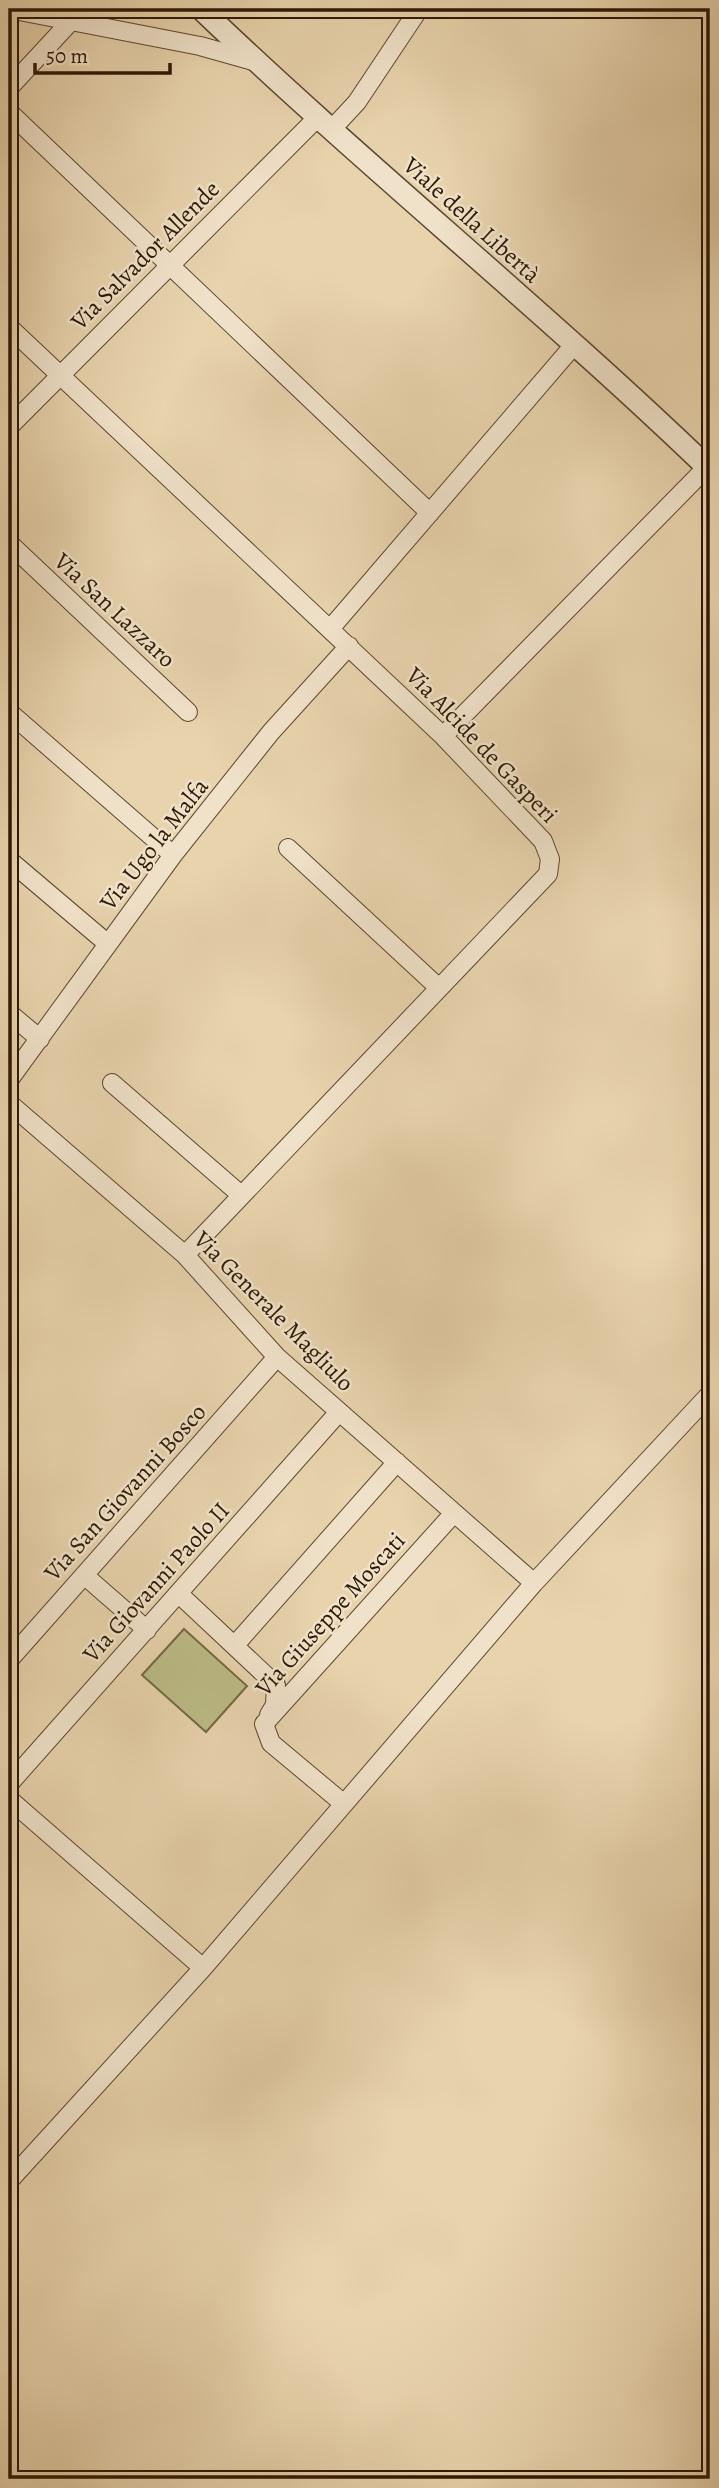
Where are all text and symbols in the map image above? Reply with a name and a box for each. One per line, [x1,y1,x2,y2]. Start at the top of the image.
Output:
scale bar [35,32,170,76]
text: 50 m [46,42,88,70]
street label: Viale della Libertà [396,149,548,291]
street label: Via Salvador Allende [63,173,227,337]
street label: Via San Lazzaro [47,545,183,675]
street label: Via Alcide de Gasperi [398,659,565,830]
street label: Via Ugo la Malfa [92,771,216,917]
street label: Via Generale Magliulo [186,1223,361,1398]
street label: Via San Giovanni Bosco [36,1396,213,1588]
street label: Via Giovanni Paolo II [75,1495,237,1670]
street label: Via Giuseppe Moscati [247,1525,412,1704]

